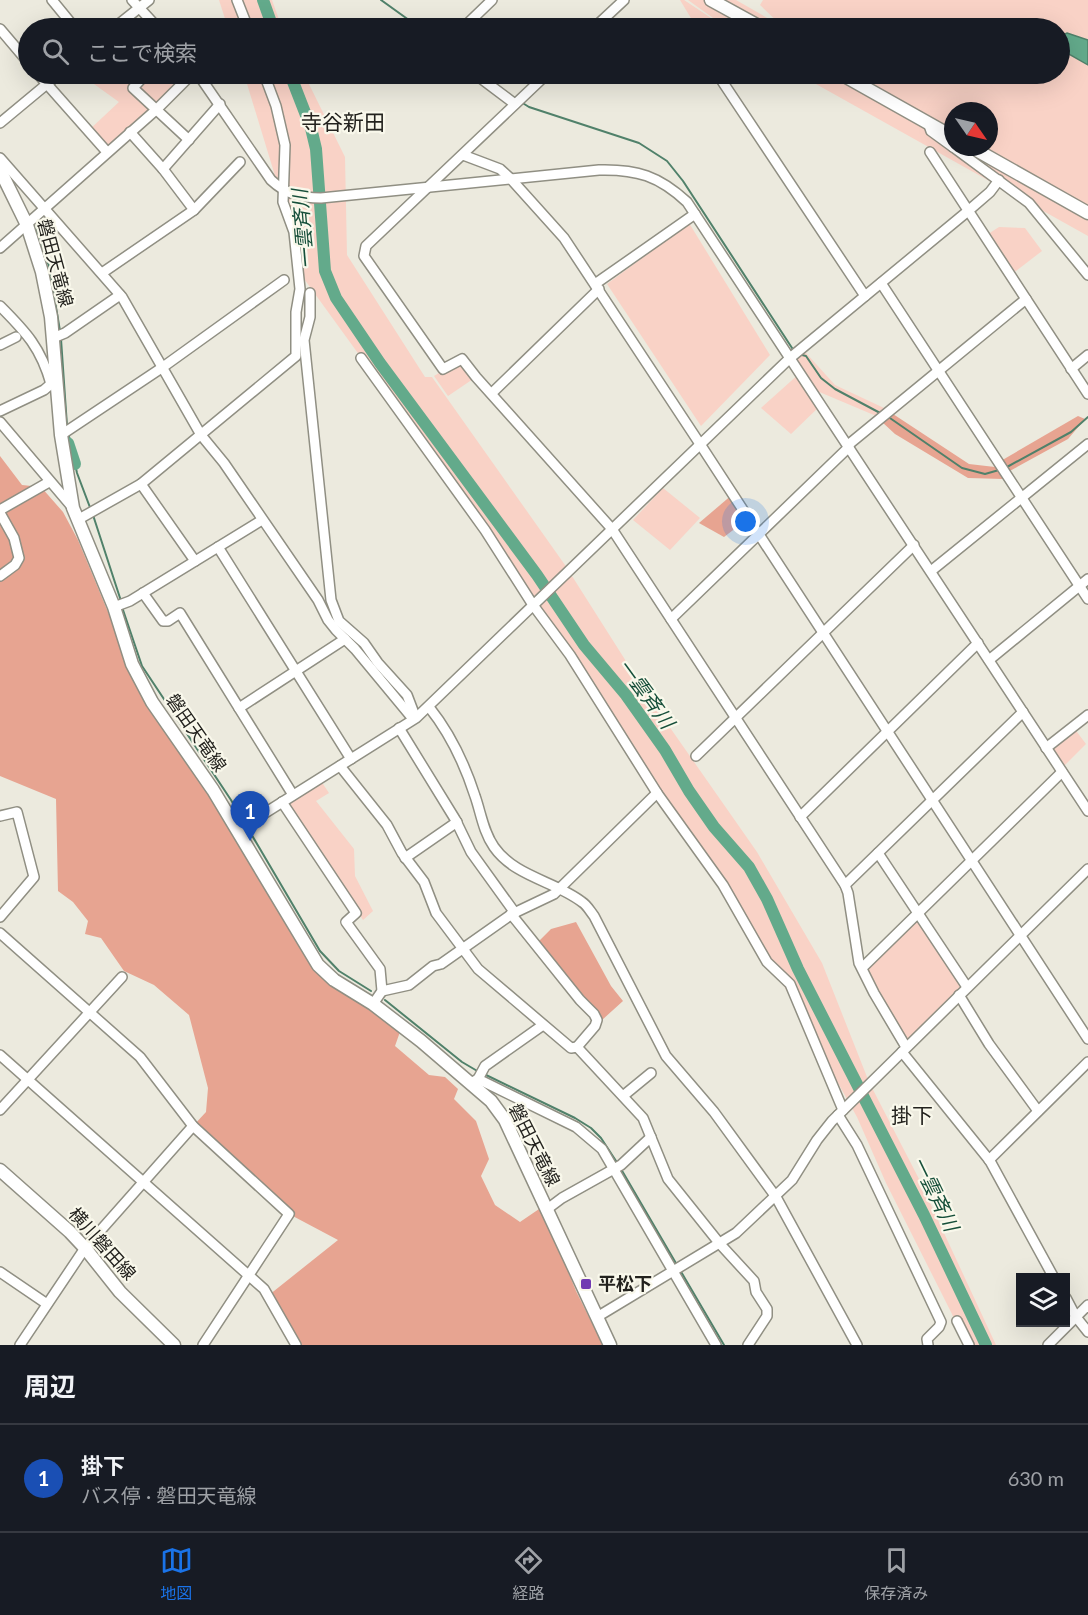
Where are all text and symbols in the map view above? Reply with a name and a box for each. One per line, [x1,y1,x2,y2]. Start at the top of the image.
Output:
search box [18,18,1070,84]
icon: search [39,35,72,68]
text: ここで検索 [87,39,197,66]
north arrow [944,102,998,156]
district label: 寺谷新田 [301,109,385,134]
water label: 一雲斉川 [286,186,317,270]
street label: 磐田天竜線 [34,216,78,309]
your location [731,507,760,536]
water label: 一雲斉川 [614,654,681,734]
street label: 磐田天竜線 [162,689,232,776]
pin: 1 [230,792,270,841]
street label: 磐田天竜線 [505,1099,565,1190]
district label: 掛下 [891,1102,933,1127]
water label: 一雲斉川 [908,1152,965,1237]
street label: 横川磐田線 [64,1203,141,1284]
place label: 平松下 [598,1272,652,1294]
map controls [1016,1273,1070,1327]
button: layers [1016,1273,1070,1327]
marker: 平松下 [579,1277,593,1291]
text: 周辺 [24,1370,76,1402]
text: 掛下 [81,1452,125,1479]
text: 1 [38,1466,49,1490]
text: 630 m [1008,1466,1064,1490]
text: バス停 · 磐田天竜線 [81,1483,256,1507]
tab: 地図 [160,1544,193,1604]
tab: 経路 [512,1544,545,1604]
tab: 保存済み [864,1544,928,1604]

